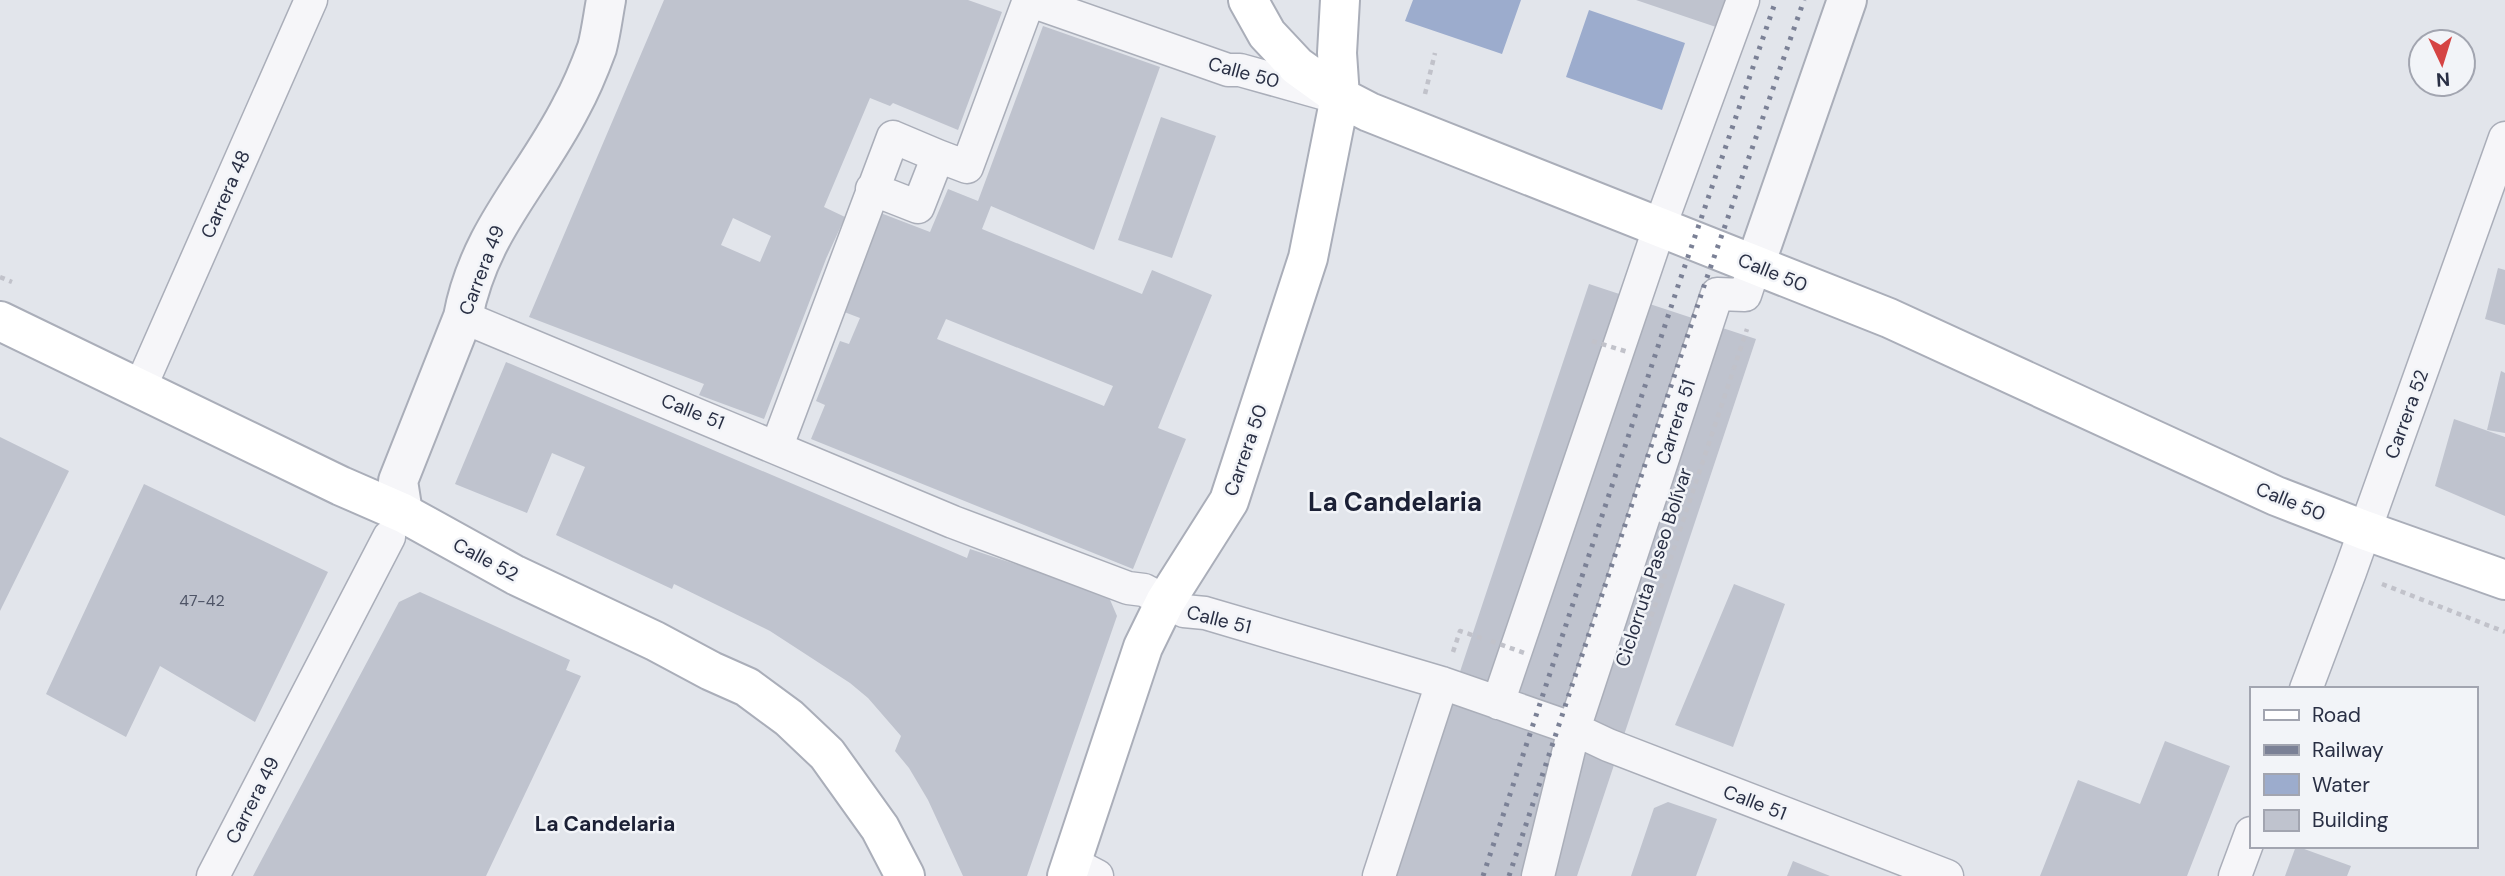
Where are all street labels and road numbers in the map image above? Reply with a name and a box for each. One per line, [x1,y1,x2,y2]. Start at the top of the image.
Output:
street label: Calle 50 [1205,51,1282,94]
street label: Carrera 48 [195,146,256,242]
street label: Carrera 49 [453,222,510,319]
street label: Calle 50 [1734,247,1811,298]
street label: Carrera 52 [2379,366,2434,462]
street label: Carrera 51 [1650,376,1701,468]
street label: Calle 51 [658,388,728,435]
street label: Carrera 50 [1218,401,1273,499]
street label: Ciclorruta Paseo Bolívar [1609,464,1698,670]
street label: Calle 50 [2252,476,2329,527]
street label: Calle 52 [449,532,523,587]
street label: Calle 51 [1184,599,1254,640]
street label: Carrera 49 [220,753,285,848]
street label: Calle 51 [1720,779,1790,826]

